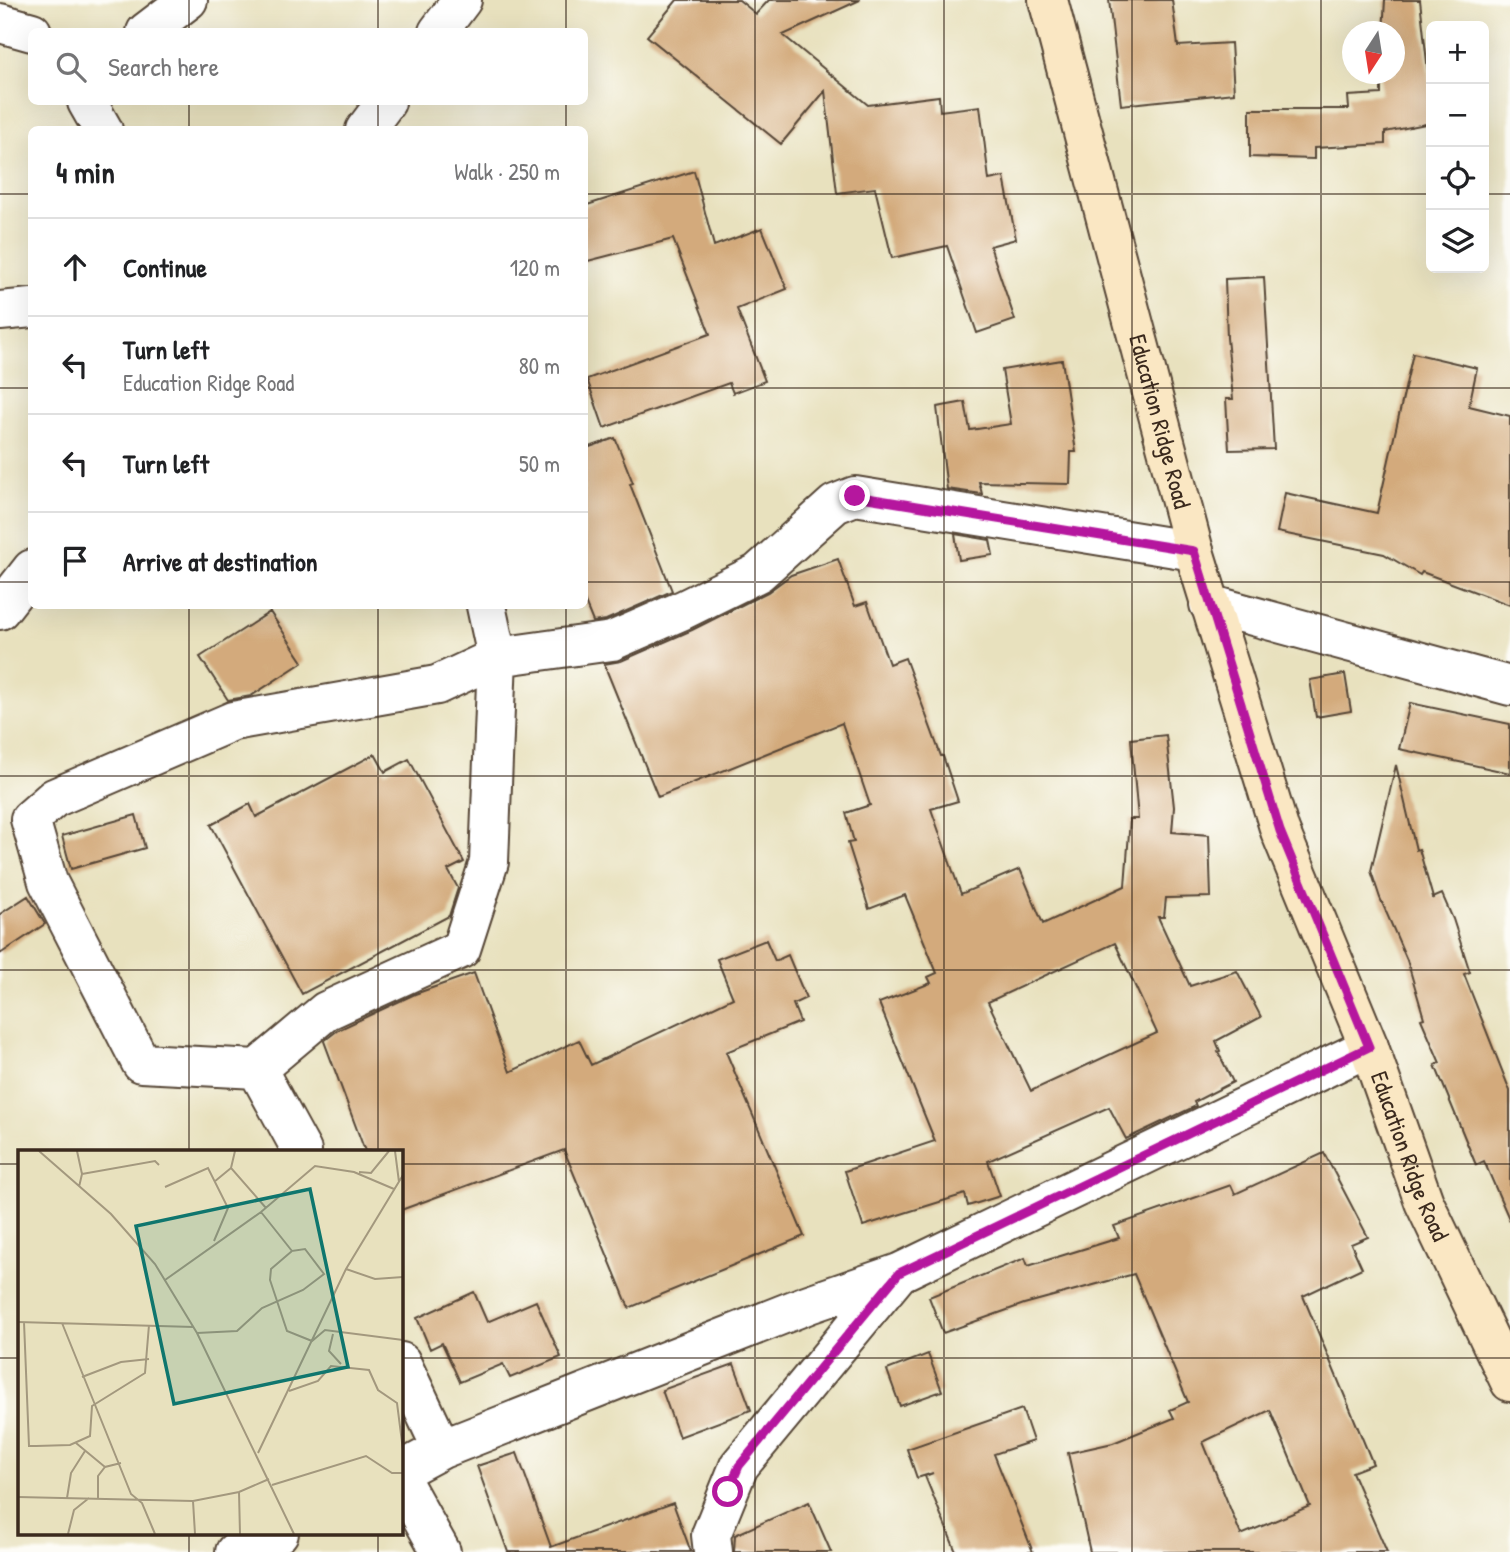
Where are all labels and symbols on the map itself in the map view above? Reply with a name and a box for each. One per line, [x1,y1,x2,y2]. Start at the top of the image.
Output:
north arrow [1342,21,1405,84]
street label: Education Ridge Road [1122,331,1199,512]
route end [839,480,870,511]
street label: Education Ridge Road [1364,1067,1457,1246]
inset map [18,1150,402,1534]
route start [712,1476,743,1507]

